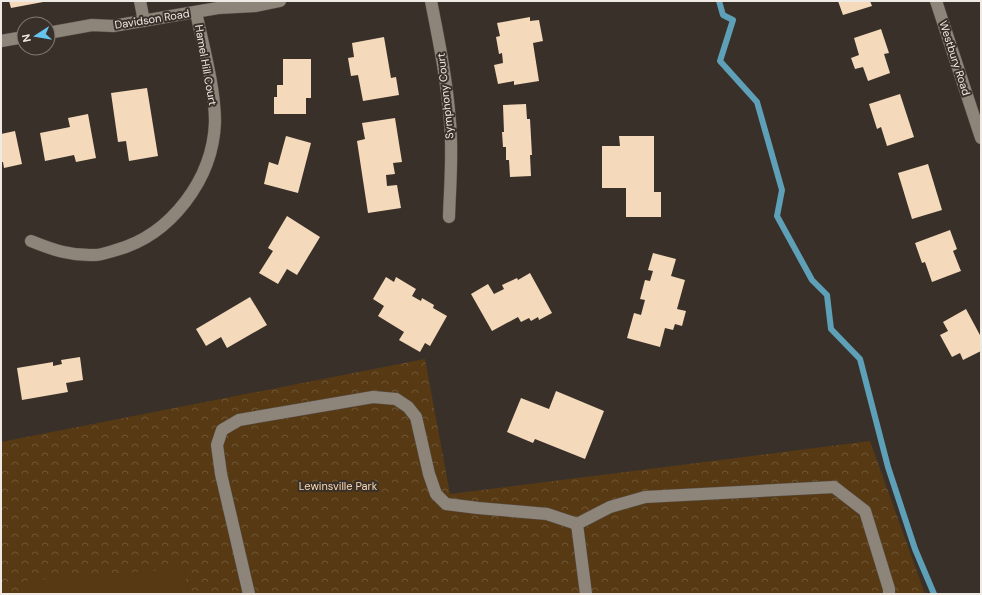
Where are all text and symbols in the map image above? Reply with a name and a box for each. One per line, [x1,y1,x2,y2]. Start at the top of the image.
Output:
street label: Davidson Road [114,6,191,32]
north arrow [16,16,56,56]
street label: Westbury Road [936,19,974,97]
street label: Hamel Hill Court [192,23,220,107]
text: N [19,33,34,43]
street label: Symphony Court [434,52,456,140]
park label: Lewinsville Park [299,479,378,493]

